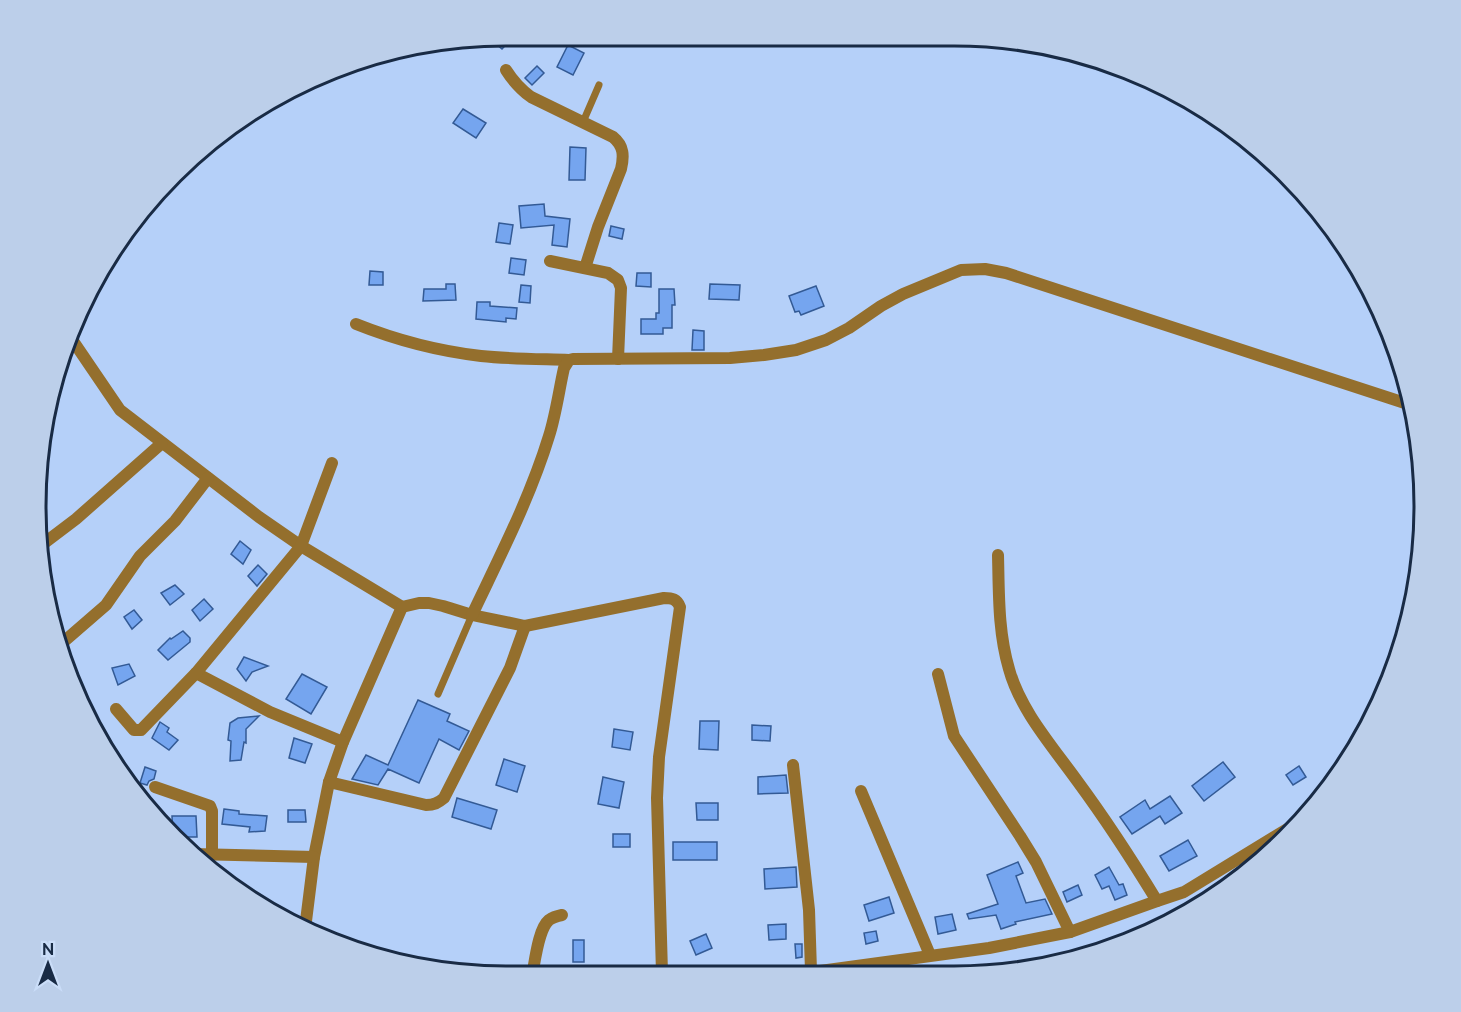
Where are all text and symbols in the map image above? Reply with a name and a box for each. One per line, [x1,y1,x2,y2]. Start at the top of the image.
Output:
north arrow [18,934,78,994]
text: N [42,940,54,959]

